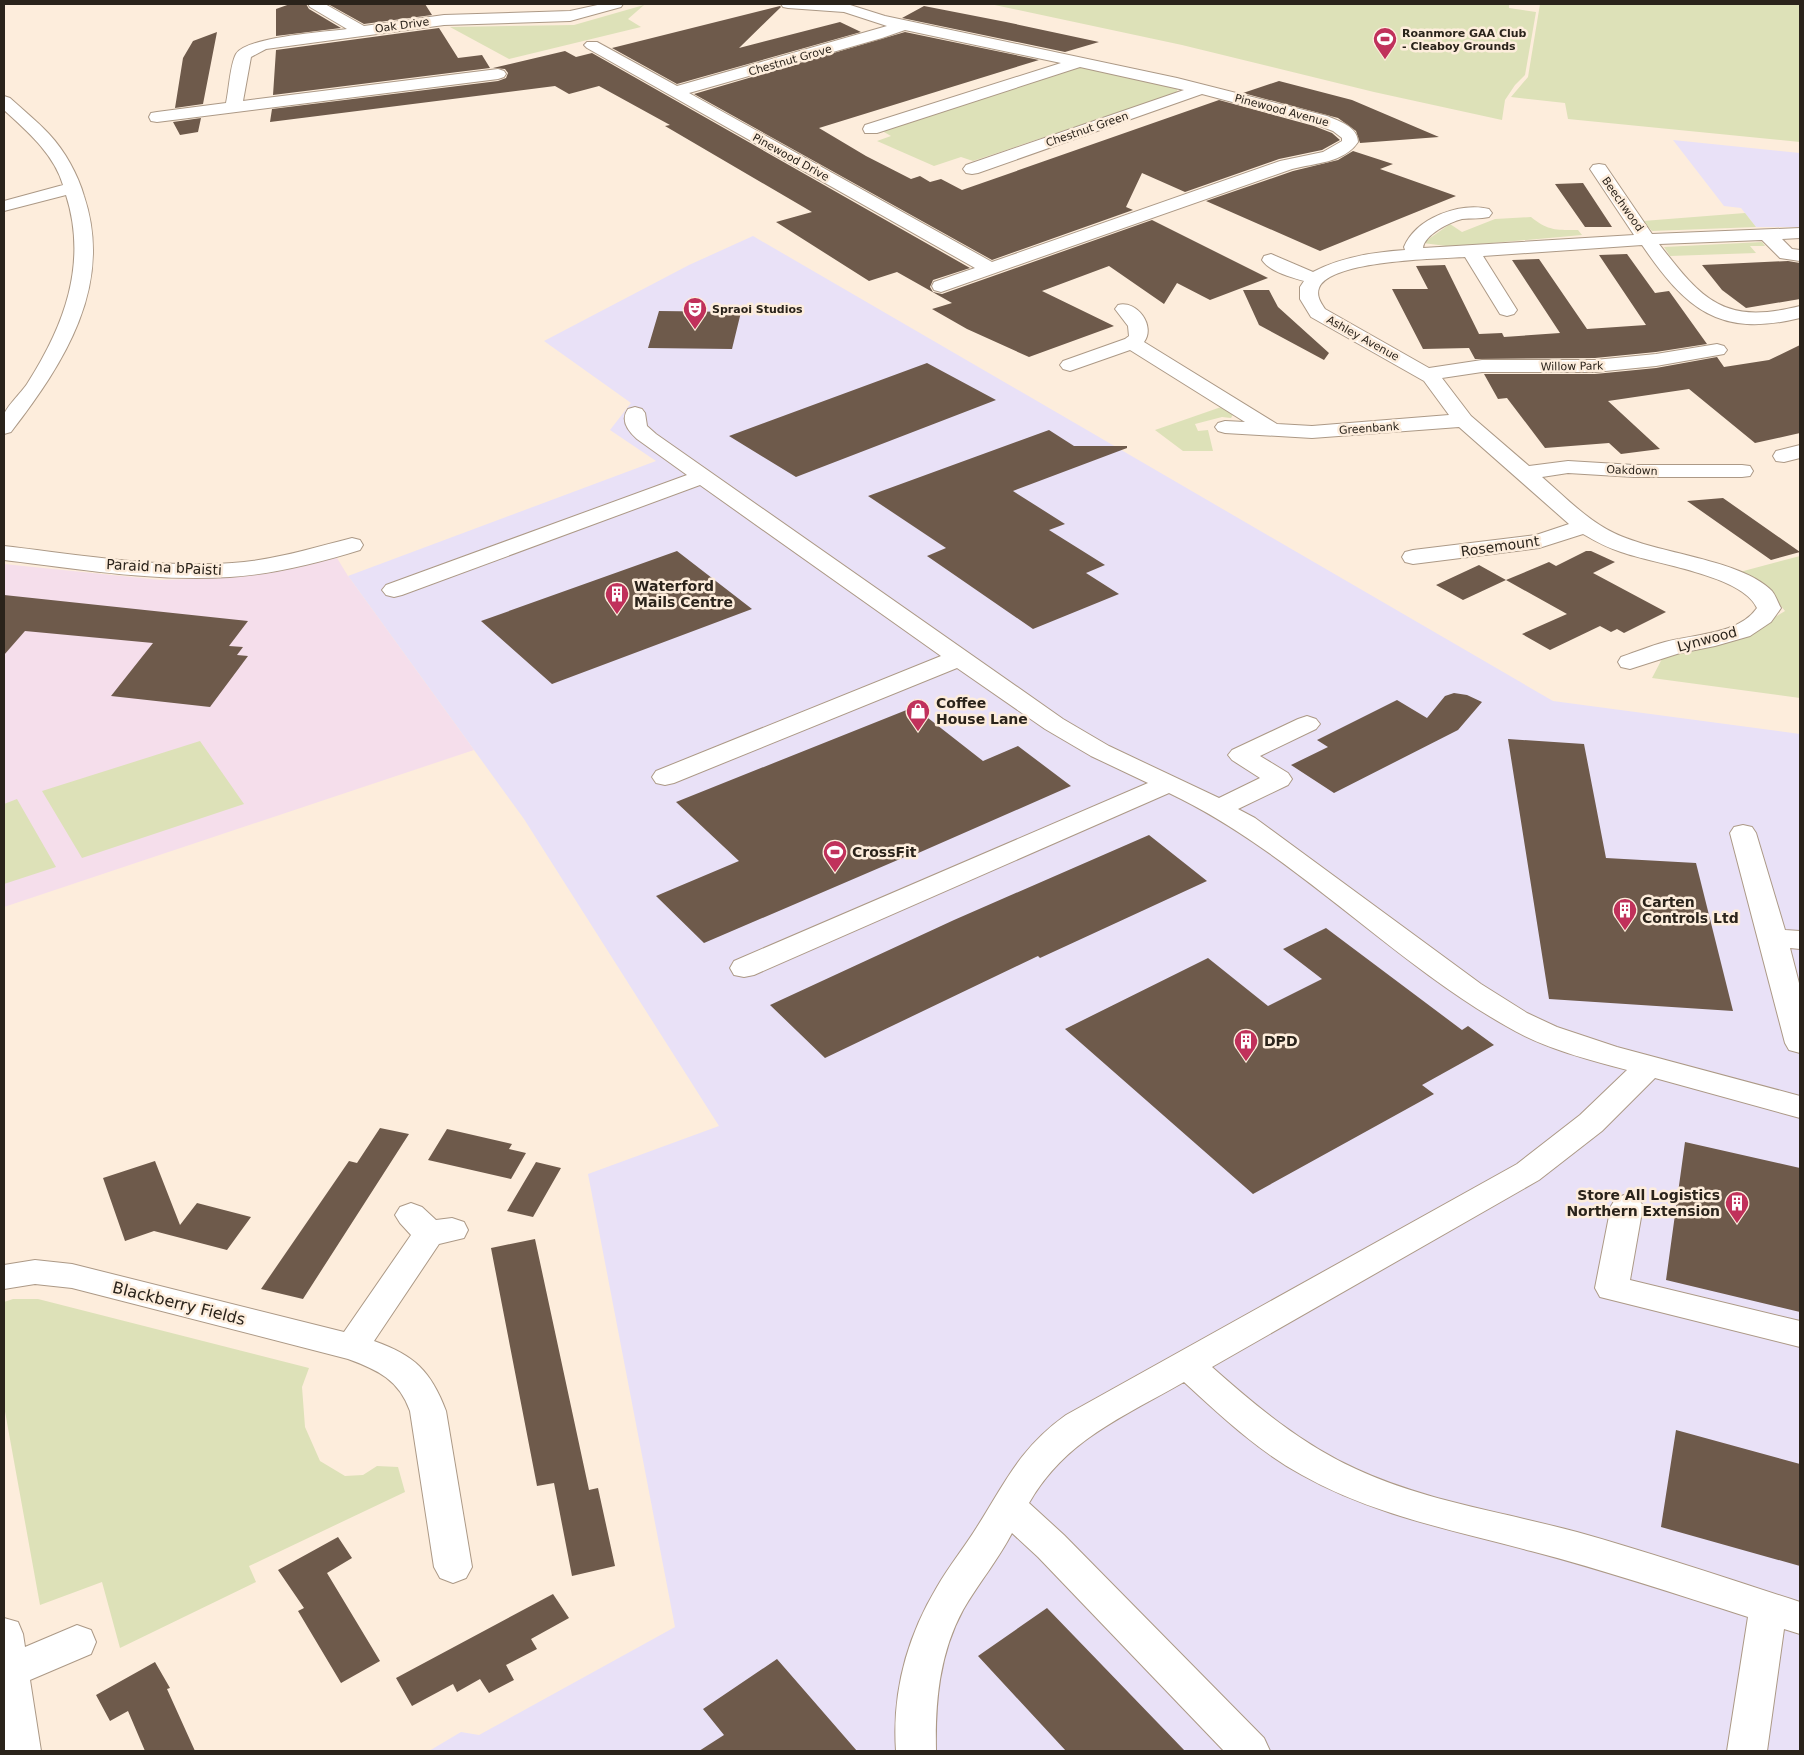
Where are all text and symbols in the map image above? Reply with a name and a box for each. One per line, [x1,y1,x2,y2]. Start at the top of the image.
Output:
street label: Oak Drive [374,15,430,36]
sports icon: Roanmore GAA Club - Cleaboy Grounds [1372,26,1398,60]
place label: Roanmore GAA Club - Cleaboy Grounds [1402,27,1527,53]
street label: Chestnut Grove [747,42,833,79]
street label: Pinewood Avenue [1233,92,1331,129]
street label: Chestnut Green [1044,109,1130,150]
street label: Pinewood Drive [750,131,831,184]
street label: Beechwood [1599,175,1646,234]
theatre icon: Spraoi Studios [682,296,708,330]
place label: Spraoi Studios [712,303,803,316]
street label: Ashley Avenue [1324,313,1401,364]
street label: Willow Park [1540,359,1604,374]
street label: Greenbank [1338,420,1400,437]
street label: Oakdown [1606,463,1658,478]
street label: Rosemount [1460,533,1541,559]
street label: Paraid na bPaisti [106,556,222,578]
place label: Waterford Mails Centre [634,578,733,610]
building icon: Waterford Mails Centre [604,581,630,615]
street label: Lynwood [1675,623,1739,655]
place label: Coffee House Lane [936,695,1028,727]
shop icon: Coffee House Lane [905,698,931,732]
sports icon: CrossFit [822,839,848,873]
place label: CrossFit [852,844,917,860]
place label: Carten Controls Ltd [1642,894,1739,926]
building icon: Carten Controls Ltd [1612,897,1638,931]
building icon: DPD [1233,1028,1259,1062]
place label: DPD [1264,1033,1298,1049]
place label: Store All Logistics Northern Extension [1566,1187,1720,1219]
building icon: Store All Logistics Northern Extension [1724,1190,1750,1224]
street label: Blackberry Fields [111,1278,247,1329]

